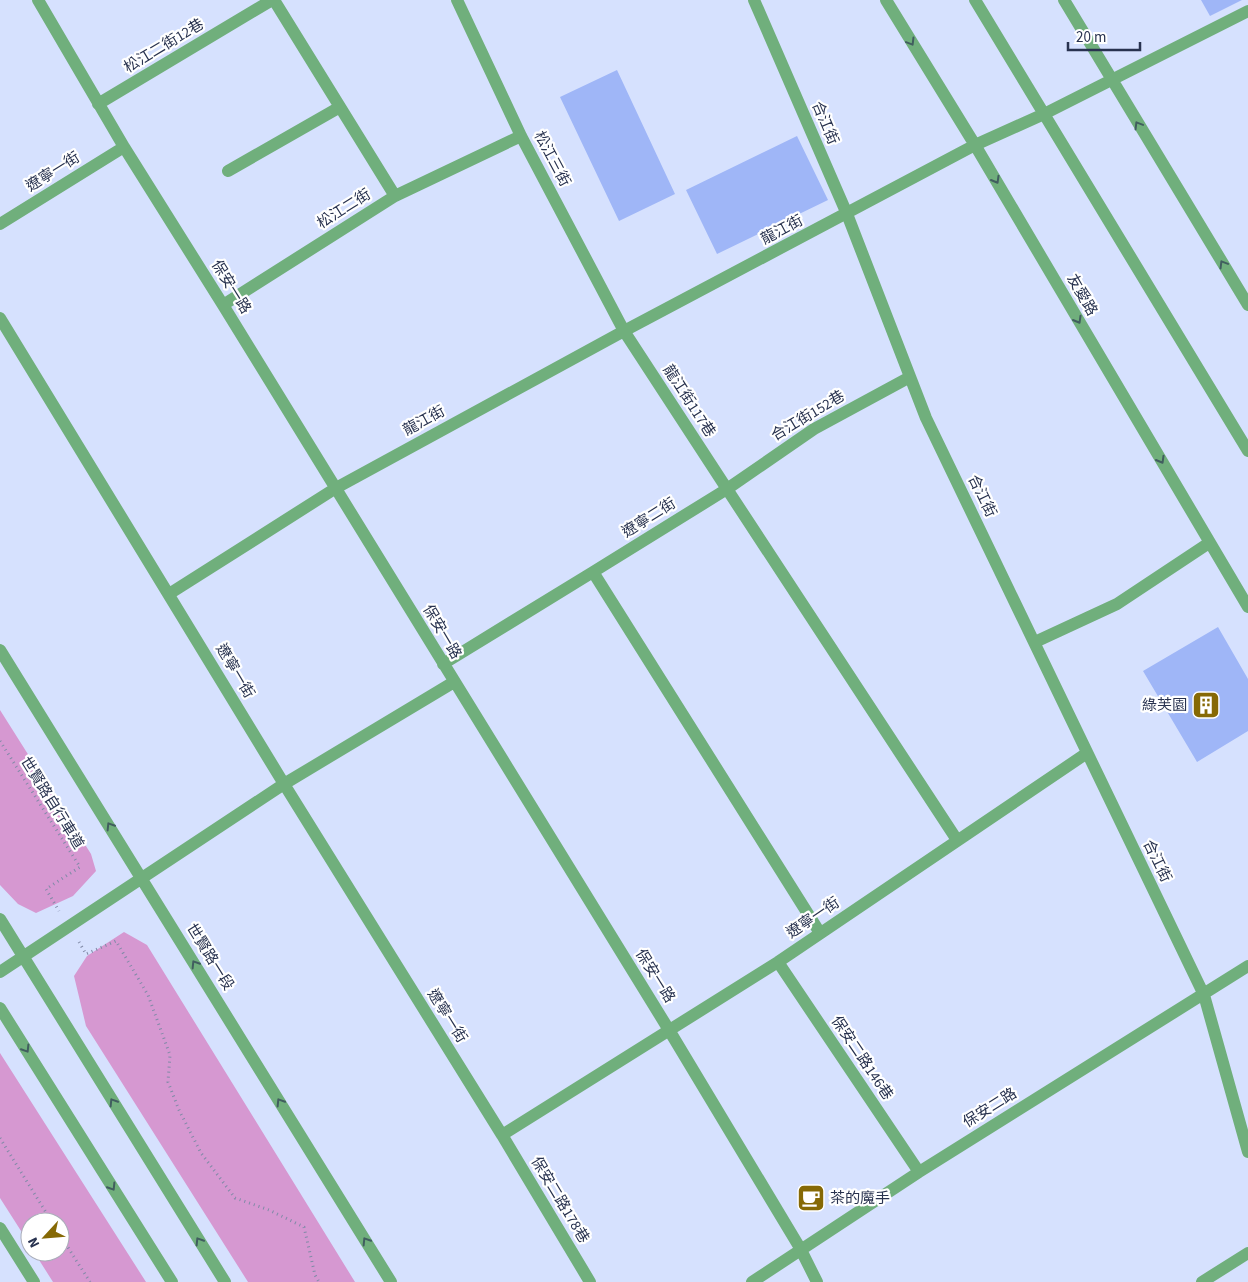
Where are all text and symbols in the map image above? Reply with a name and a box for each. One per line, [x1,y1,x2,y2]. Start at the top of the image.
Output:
street label: 松江二街12巷 [120,14,208,78]
scale bar [1068,20,1140,52]
text: 20 m [1076,27,1106,48]
one-way arrow [905,36,914,45]
street label: 合江街 [807,98,843,148]
one-way arrow [1135,121,1145,130]
street label: 松江三街 [529,128,575,190]
street label: 遼寧一街 [22,147,84,197]
one-way arrow [989,175,999,184]
street label: 松江二街 [313,184,375,234]
street label: 龍江街 [757,210,807,250]
street label: 保安一路 [206,256,256,318]
one-way arrow [1219,260,1229,269]
street label: 友愛路 [1062,270,1102,320]
one-way arrow [1072,315,1082,324]
street label: 龍江街117巷 [658,361,720,441]
street label: 合江街152巷 [767,386,849,446]
street label: 龍江街 [399,401,449,441]
one-way arrow [1154,455,1164,464]
street label: 合江街 [963,471,1001,521]
street label: 遼寧二街 [618,493,680,543]
street label: 保安一路 [418,601,466,663]
street label: 遼寧一街 [211,640,259,702]
building icon: 綠芙園 [1191,690,1221,720]
place label: 綠芙園 [1142,695,1187,716]
street label: 世賢路自行車道 [15,753,89,853]
one-way arrow [106,822,116,831]
street label: 合江街 [1138,836,1176,886]
street label: 遼寧一街 [782,893,844,943]
street label: 世賢路一段 [181,920,239,994]
street label: 保安一路 [630,945,680,1007]
one-way arrow [192,960,202,969]
street label: 遼寧一街 [422,985,472,1047]
street label: 保安二路146巷 [826,1012,898,1104]
one-way arrow [20,1044,29,1053]
street label: 保安二路 [959,1083,1021,1133]
one-way arrow [110,1099,120,1108]
one-way arrow [277,1099,287,1108]
street label: 保安二路178巷 [526,1153,594,1247]
one-way arrow [106,1182,115,1191]
cafe icon: 茶的魔手 [796,1183,826,1213]
place label: 茶的魔手 [830,1188,890,1209]
north arrow [20,1212,70,1262]
text: N [23,1234,45,1251]
one-way arrow [196,1237,205,1246]
one-way arrow [362,1237,372,1246]

